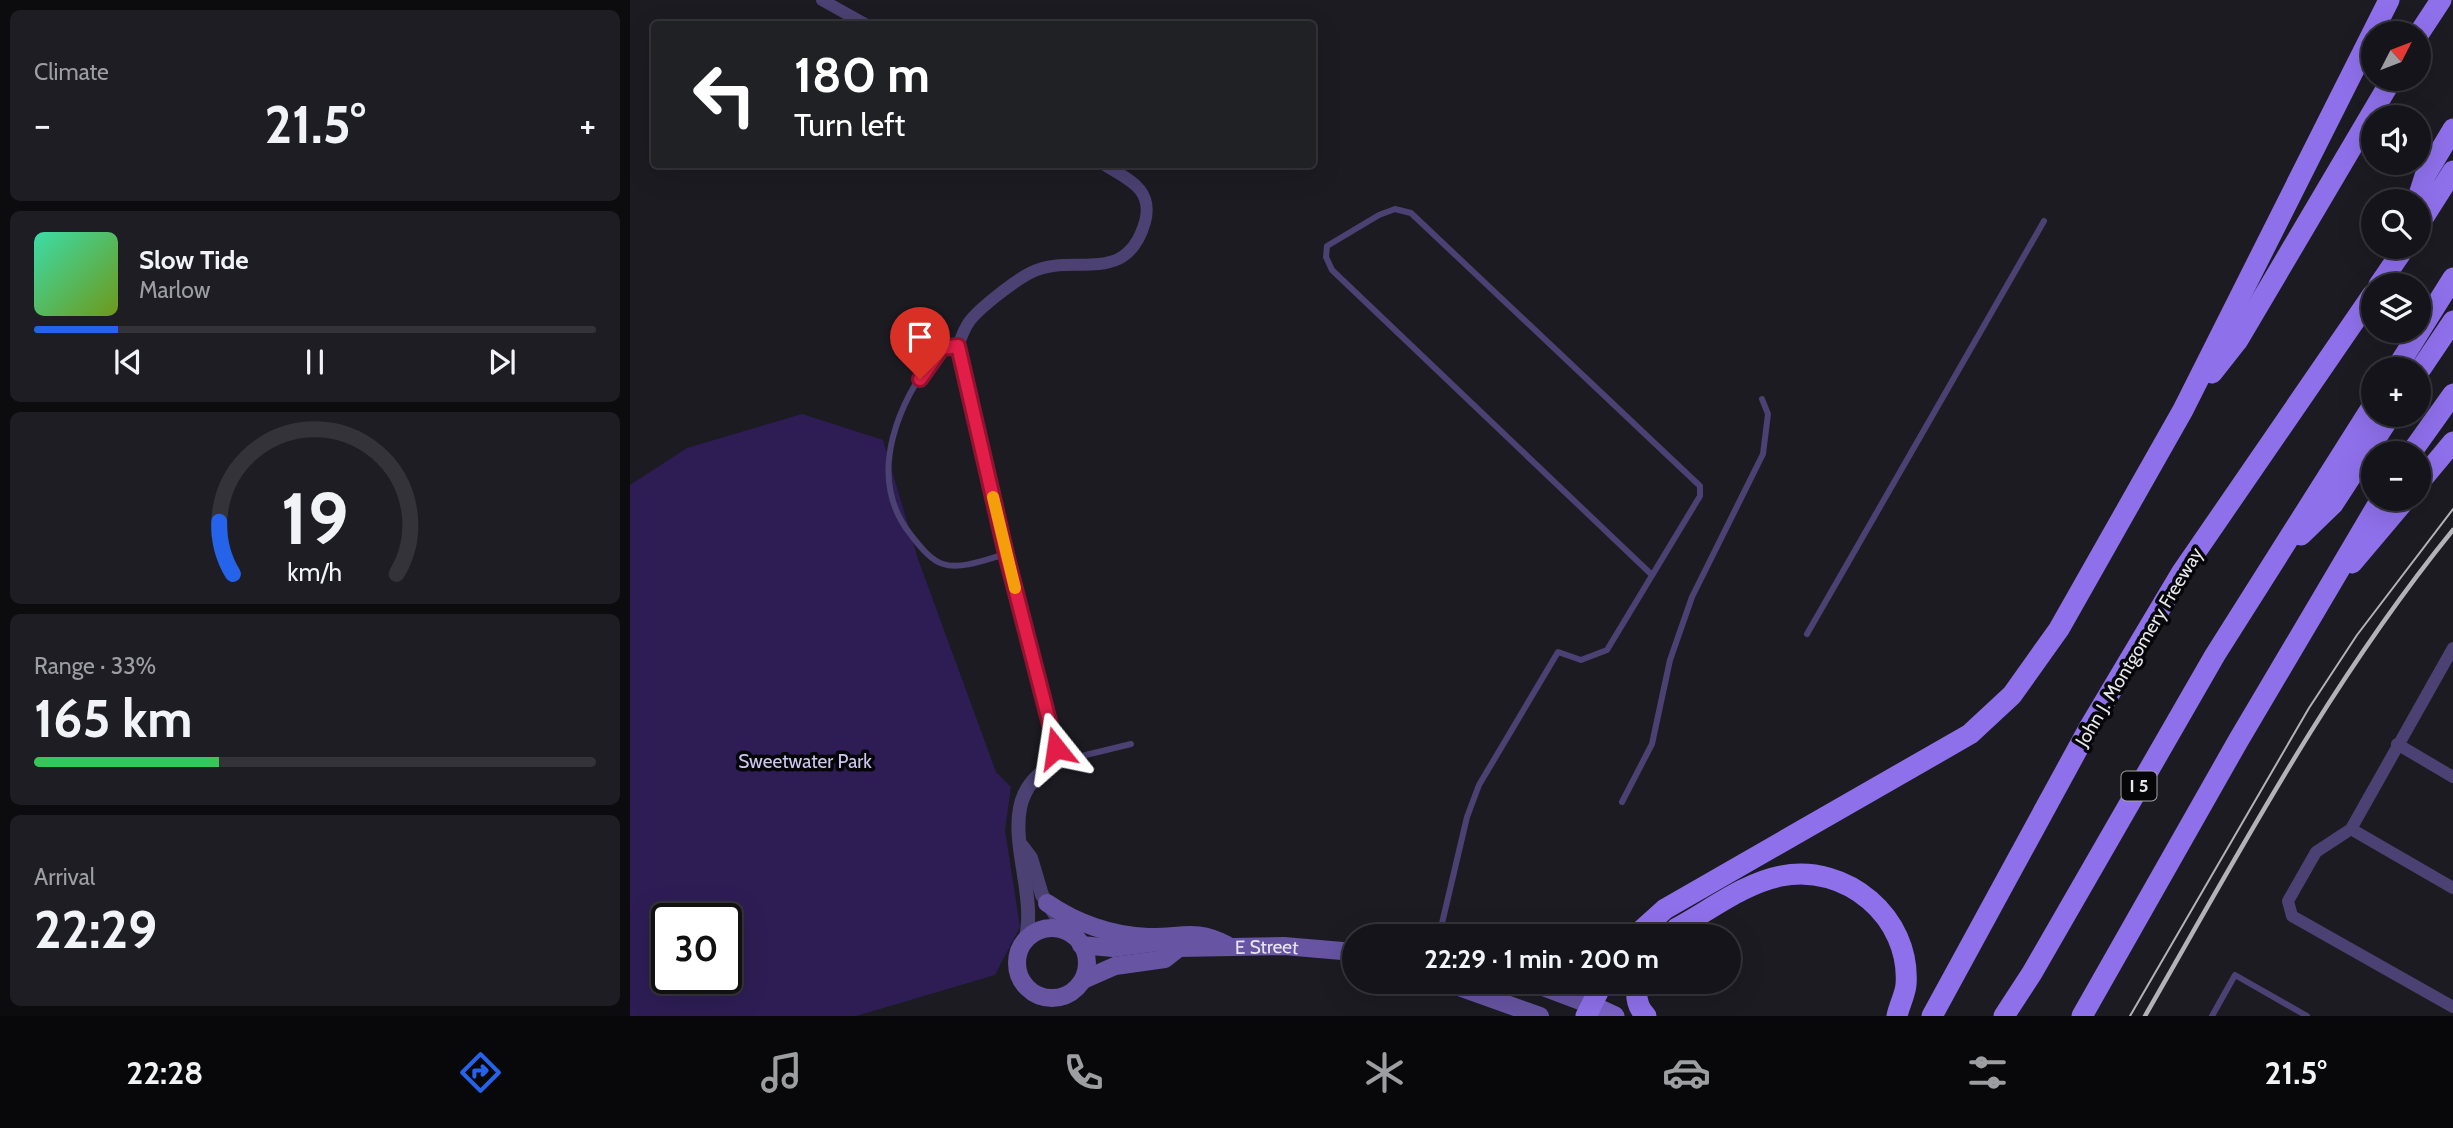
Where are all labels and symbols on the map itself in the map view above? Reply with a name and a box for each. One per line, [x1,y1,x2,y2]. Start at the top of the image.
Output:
north arrow [2361,21,2431,91]
pin [890,307,950,379]
street label: John J. Montgomery Freeway [2070,543,2208,752]
position arrow [1019,711,1093,785]
park label: Sweetwater Park [738,750,872,773]
road number: I 5 [2122,772,2156,800]
speed limit sign: 30 [651,903,742,994]
street label: E Street [1235,934,1300,959]

